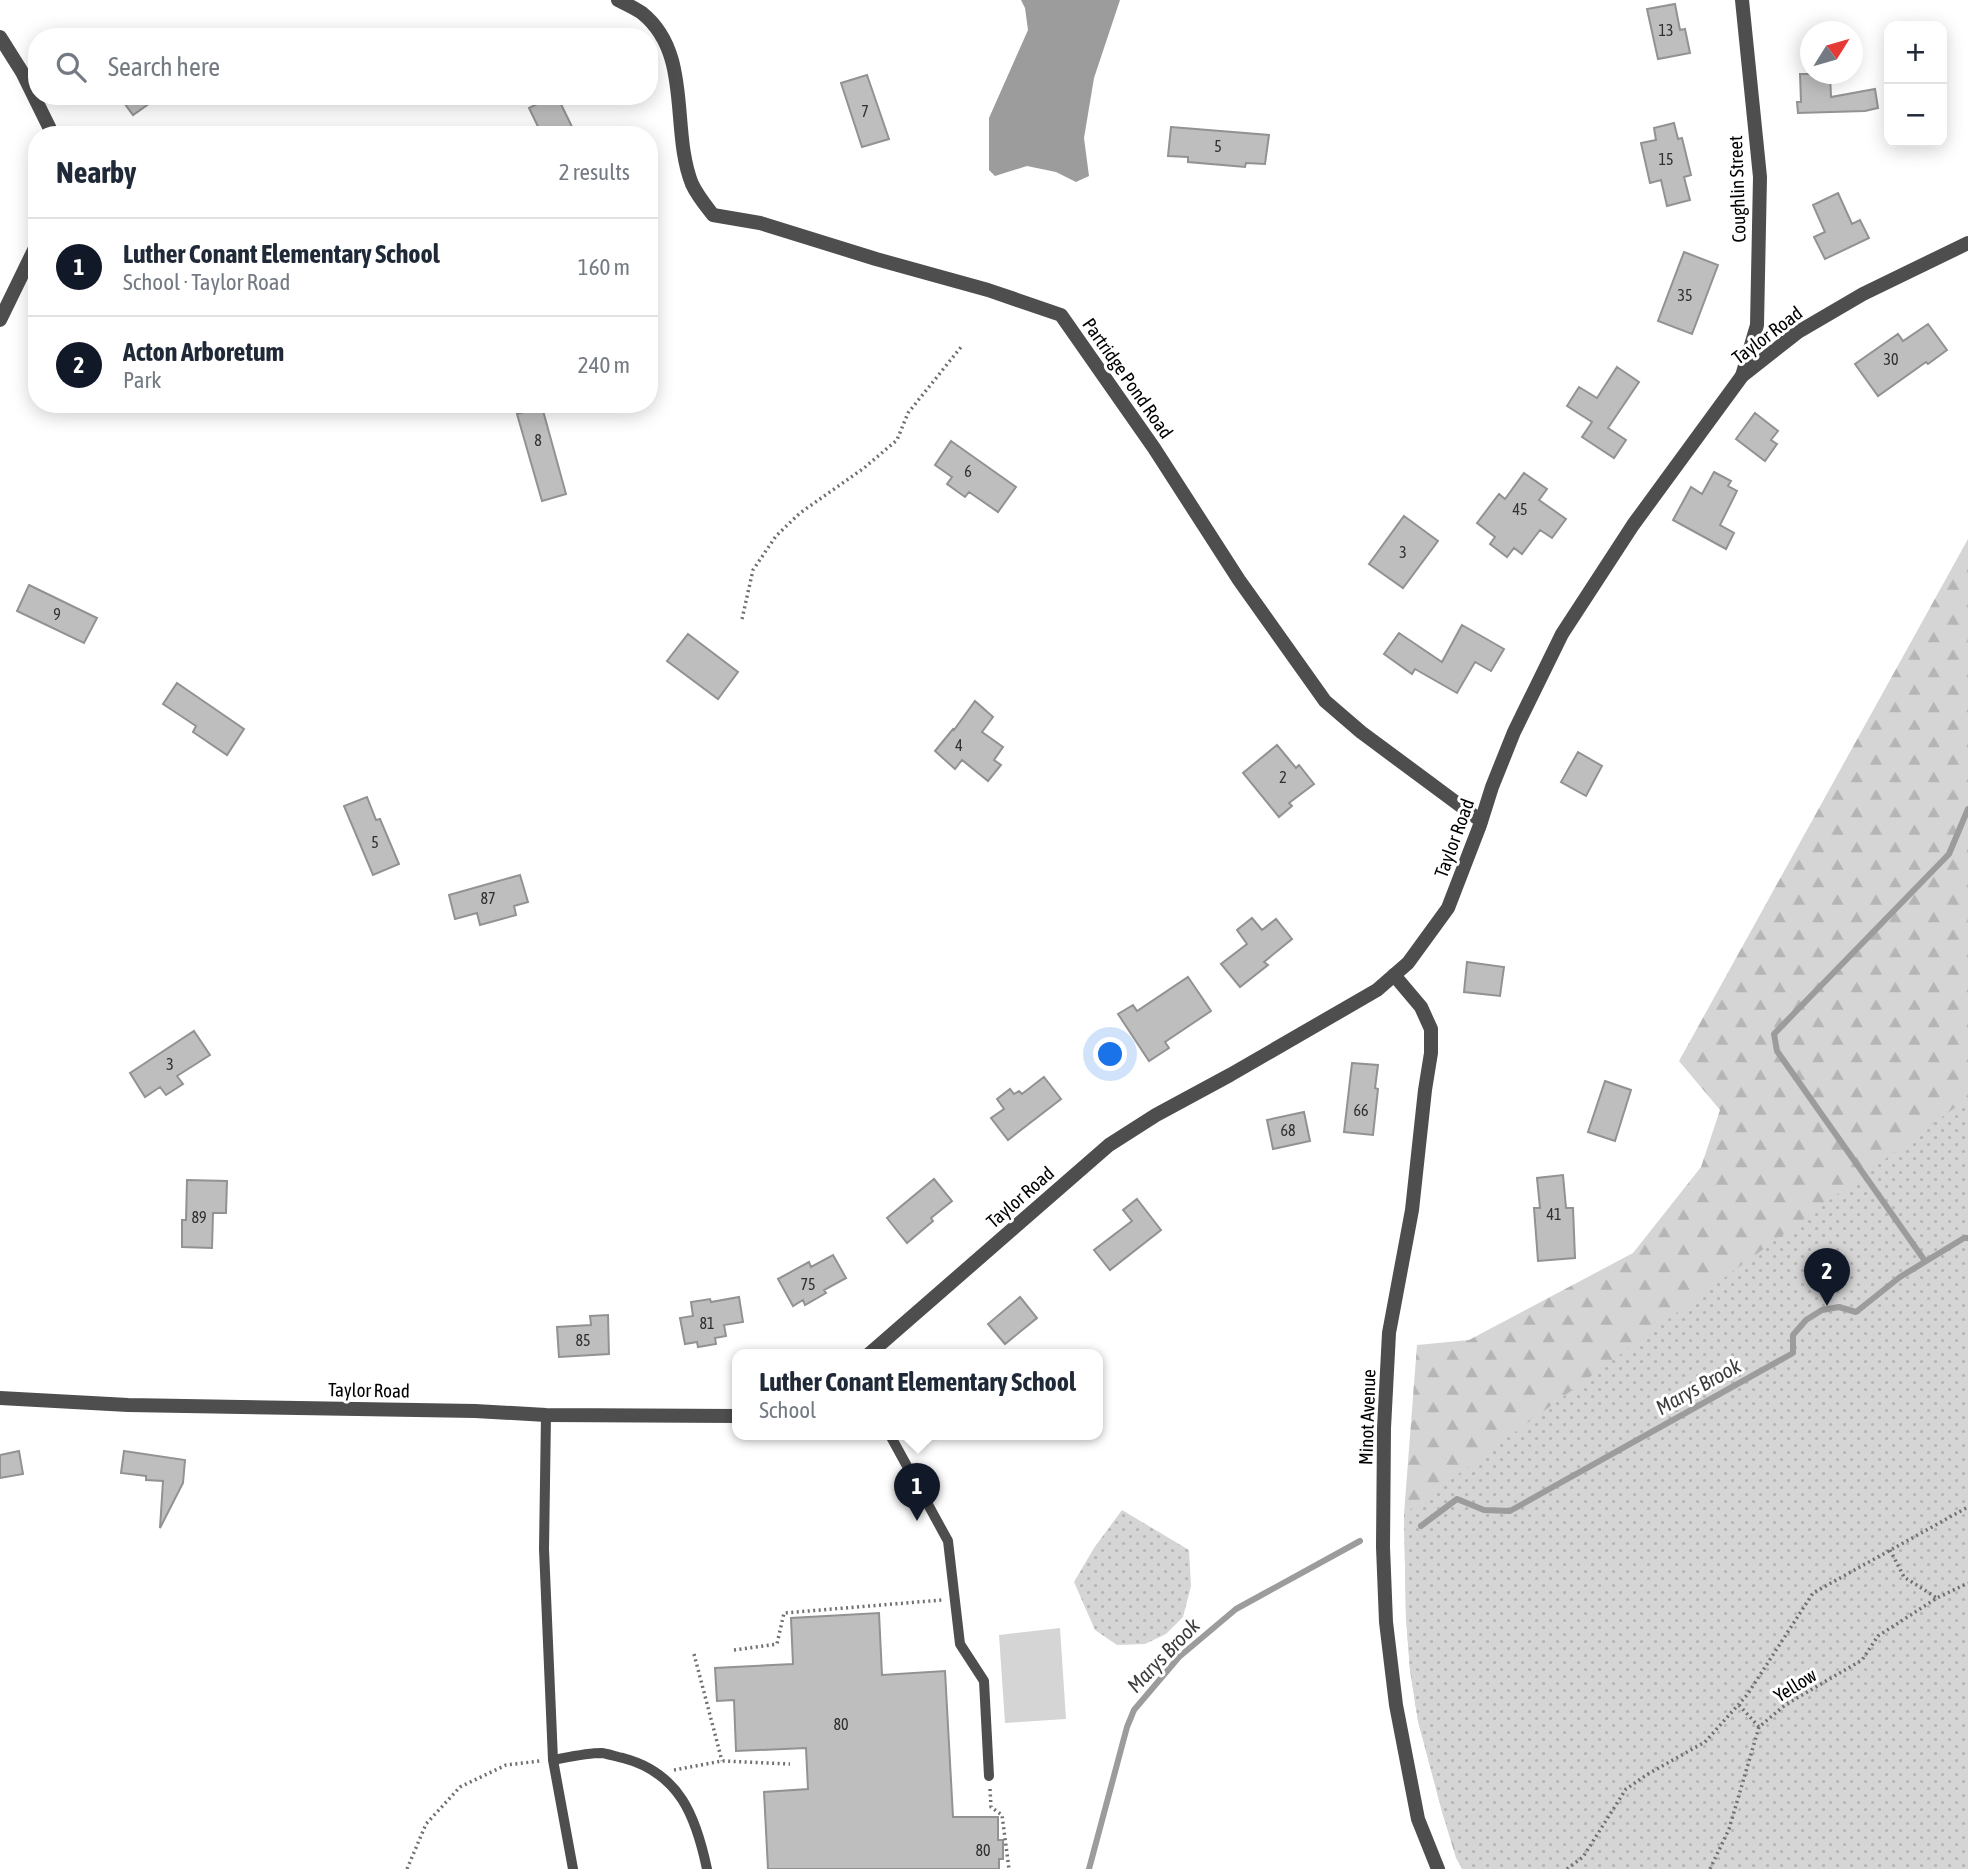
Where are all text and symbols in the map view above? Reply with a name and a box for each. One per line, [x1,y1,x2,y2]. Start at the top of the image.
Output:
house number: 13 [1658,21,1674,39]
north arrow [1800,21,1863,84]
map controls [1884,21,1947,147]
button: + [1884,21,1947,84]
search box [28,28,658,105]
icon: search [52,48,90,86]
text: Search here [108,52,220,82]
button: − [1884,84,1947,147]
house number: 7 [861,102,869,120]
street label: Coughlin Street [1724,135,1750,243]
house number: 5 [1214,137,1222,155]
house number: 15 [1658,150,1674,168]
text: Nearby [56,155,136,189]
text: 2 results [559,159,630,185]
text: Luther Conant Elementary School [123,239,440,269]
text: 1 [74,254,84,280]
text: 160 m [578,254,630,280]
text: School · Taylor Road [123,269,290,295]
house number: 35 [1677,286,1693,304]
street label: Taylor Road [1728,302,1806,368]
street label: Partridge Pond Road [1078,314,1178,442]
text: Acton Arboretum [123,337,284,367]
house number: 30 [1883,350,1899,368]
text: 2 [74,352,84,378]
text: 240 m [578,352,630,378]
text: Park [123,367,161,393]
house number: 8 [534,431,542,449]
house number: 6 [964,462,972,480]
house number: 45 [1512,500,1528,518]
house number: 3 [1399,543,1407,561]
house number: 9 [53,605,61,623]
house number: 4 [955,736,963,754]
house number: 2 [1279,768,1287,786]
street label: Taylor Road [1430,796,1478,880]
house number: 5 [371,833,379,851]
house number: 87 [480,889,496,907]
your location [1093,1037,1127,1071]
house number: 3 [166,1055,174,1073]
house number: 66 [1353,1101,1369,1119]
house number: 68 [1280,1121,1296,1139]
street label: Taylor Road [982,1162,1058,1232]
house number: 41 [1546,1205,1562,1223]
house number: 89 [191,1208,207,1226]
pin: 2 [1804,1248,1850,1306]
house number: 75 [800,1275,816,1293]
house number: 81 [699,1314,715,1332]
house number: 85 [575,1331,591,1349]
popup [732,1349,1103,1440]
water label: Marys Brook [1651,1352,1745,1419]
text: Luther Conant Elementary School [759,1367,1076,1397]
street label: Minot Avenue [1354,1369,1380,1465]
street label: Taylor Road [328,1378,410,1402]
text: School [759,1397,816,1423]
pin: 1 [894,1463,940,1521]
water label: Marys Brook [1122,1613,1205,1697]
street label: Yellow [1770,1663,1821,1706]
house number: 80 [833,1715,849,1733]
house number: 80 [975,1841,991,1859]

